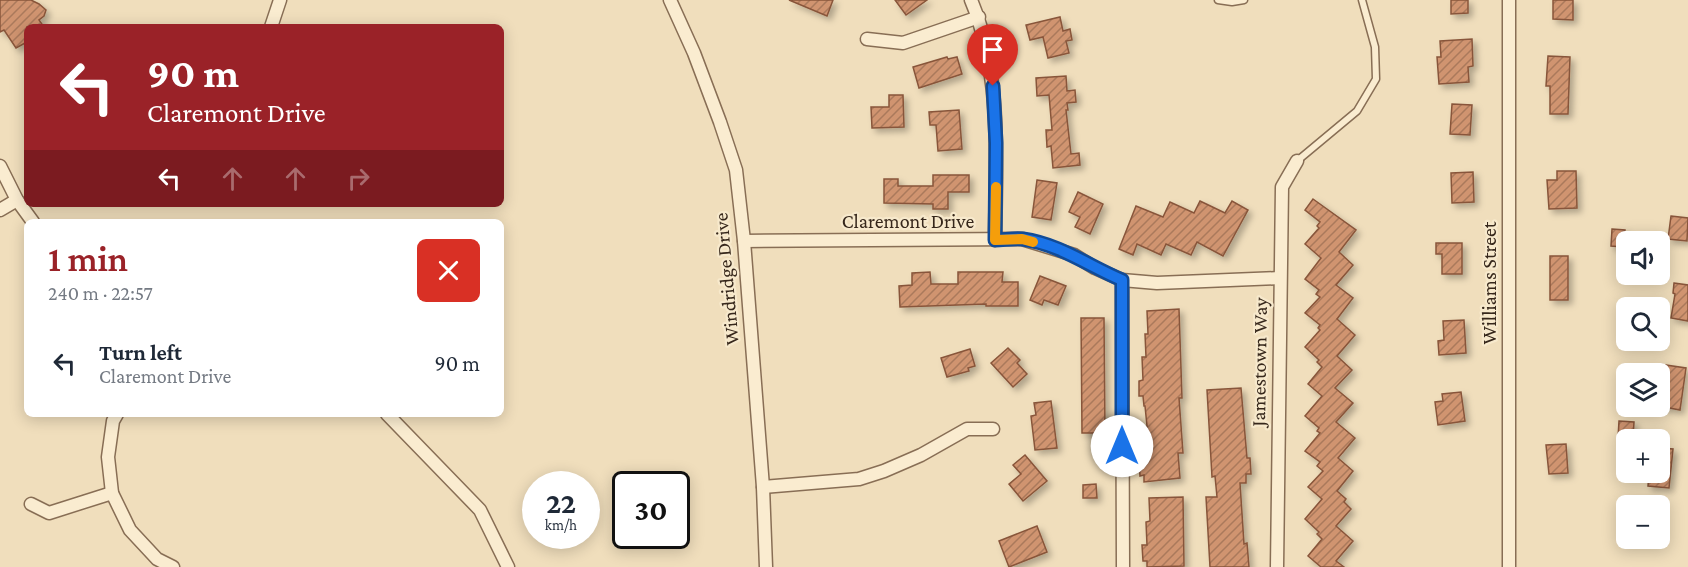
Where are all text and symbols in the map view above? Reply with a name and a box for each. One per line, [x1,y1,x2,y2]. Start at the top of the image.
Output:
pin [967,24,1018,86]
icon: arrive [976,33,1009,66]
icon: left [48,48,126,126]
text: 90 m [147,49,239,96]
text: Claremont Drive [147,98,326,128]
icon: left [153,162,186,195]
icon: ahead [216,162,249,195]
icon: ahead [279,162,312,195]
icon: right [342,162,375,195]
street label: Claremont Drive [842,210,974,232]
street label: Windridge Drive [709,211,744,346]
street label: Williams Street [1478,221,1500,344]
map controls [1616,231,1670,549]
button: sound [1616,231,1670,285]
text: 1 min [48,239,128,279]
button: close [417,239,480,302]
text: 240 m · 22:57 [48,282,153,304]
street label: Jamestown Way [1247,296,1272,429]
button: search [1616,297,1670,351]
text: Turn left [99,340,182,365]
icon: left [48,347,81,380]
text: 90 m [435,351,480,376]
button: layers [1616,363,1670,417]
text: Claremont Drive [99,365,231,387]
position arrow [1090,414,1154,478]
button: + [1616,429,1670,483]
speed limit sign: 30 [612,471,690,549]
text: 22 [546,486,576,519]
button: − [1616,495,1670,549]
text: km/h [545,517,577,533]

